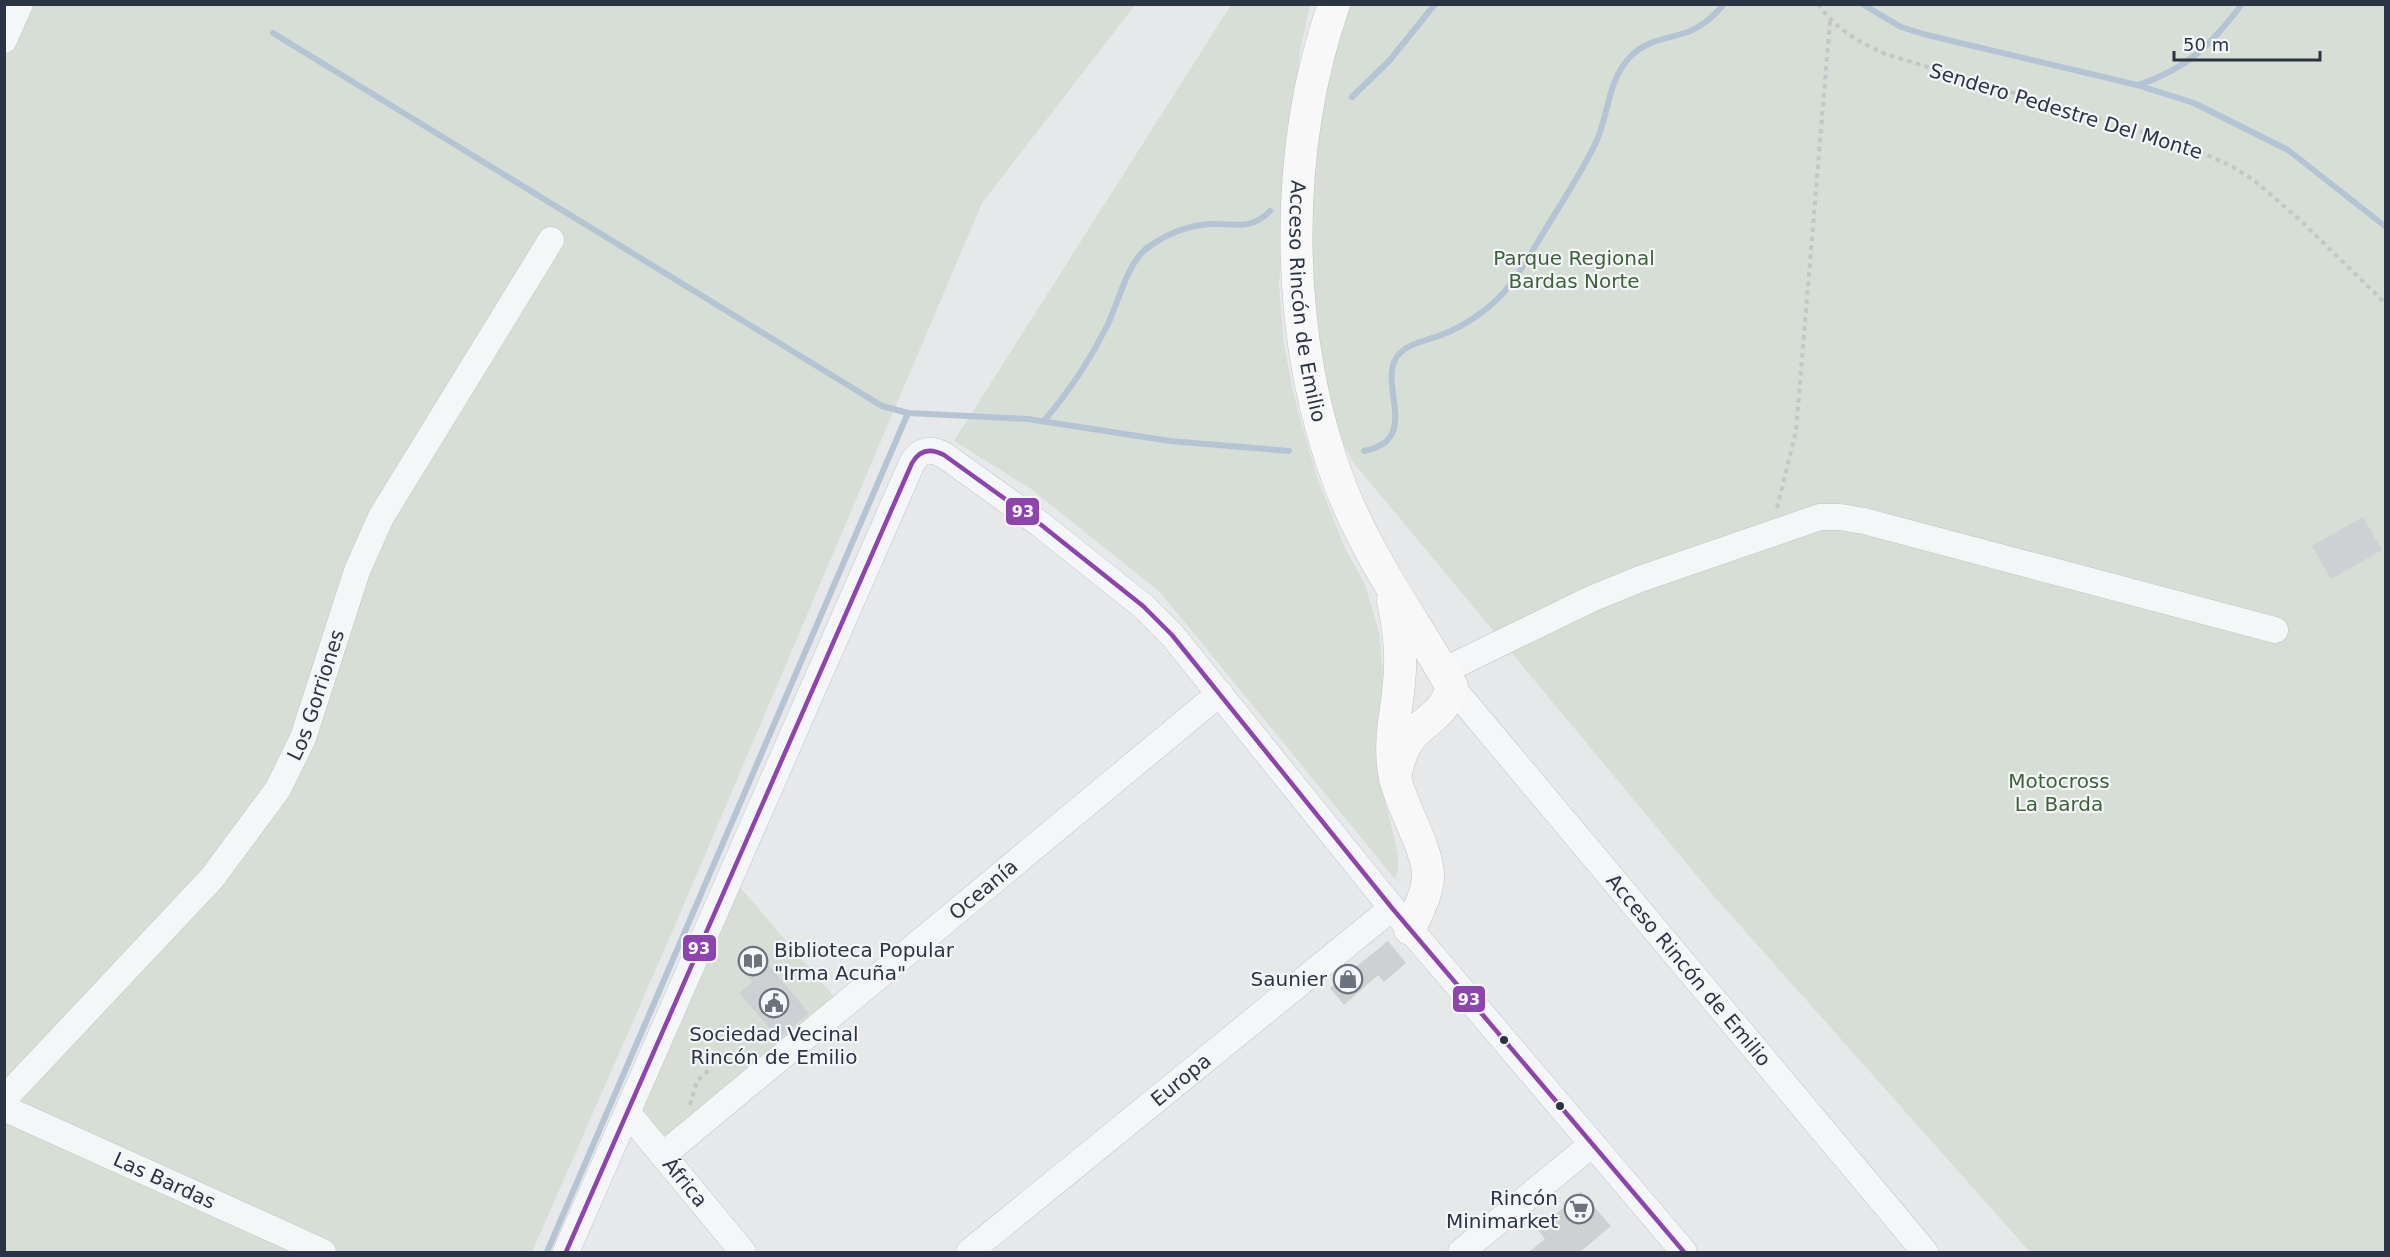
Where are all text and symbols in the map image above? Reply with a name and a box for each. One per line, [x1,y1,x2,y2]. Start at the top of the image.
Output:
scale bar [2174,24,2320,62]
text: 50 m [2183,34,2229,55]
street label: Sendero Pedestre Del Monte [1927,58,2205,164]
street label: Acceso Rincón de Emilio [1284,179,1331,425]
park label: Parque Regional Bardas Norte [1493,246,1655,293]
line badge: 93 [1005,497,1040,526]
text: 93 [1012,502,1034,521]
street label: Los Gorriones [282,626,349,764]
park label: Motocross La Barda [2008,769,2110,816]
street label: Oceanía [944,854,1022,925]
street label: Acceso Rincón de Emilio [1601,869,1776,1071]
line badge: 93 [682,934,717,962]
place label: Biblioteca Popular "Irma Acuña" [774,938,955,985]
text: 93 [688,939,710,958]
library icon: Biblioteca Popular "Irma Acuña" [737,945,769,977]
shop icon: Saunier [1332,963,1364,995]
place label: Saunier [1251,967,1328,991]
line badge: 93 [1452,985,1486,1013]
public building icon: Sociedad Vecinal Rincón de Emilio [758,987,790,1019]
text: 93 [1458,990,1480,1009]
place label: Sociedad Vecinal Rincón de Emilio [689,1022,859,1069]
unlabelled marker [1498,1034,1510,1046]
street label: Europa [1146,1048,1216,1111]
unlabelled marker [1554,1100,1566,1112]
street label: Las Bardas [110,1147,219,1214]
street label: África [658,1153,713,1212]
place label: Rincón Minimarket [1446,1186,1558,1233]
supermarket icon: Rincón Minimarket [1563,1193,1595,1225]

